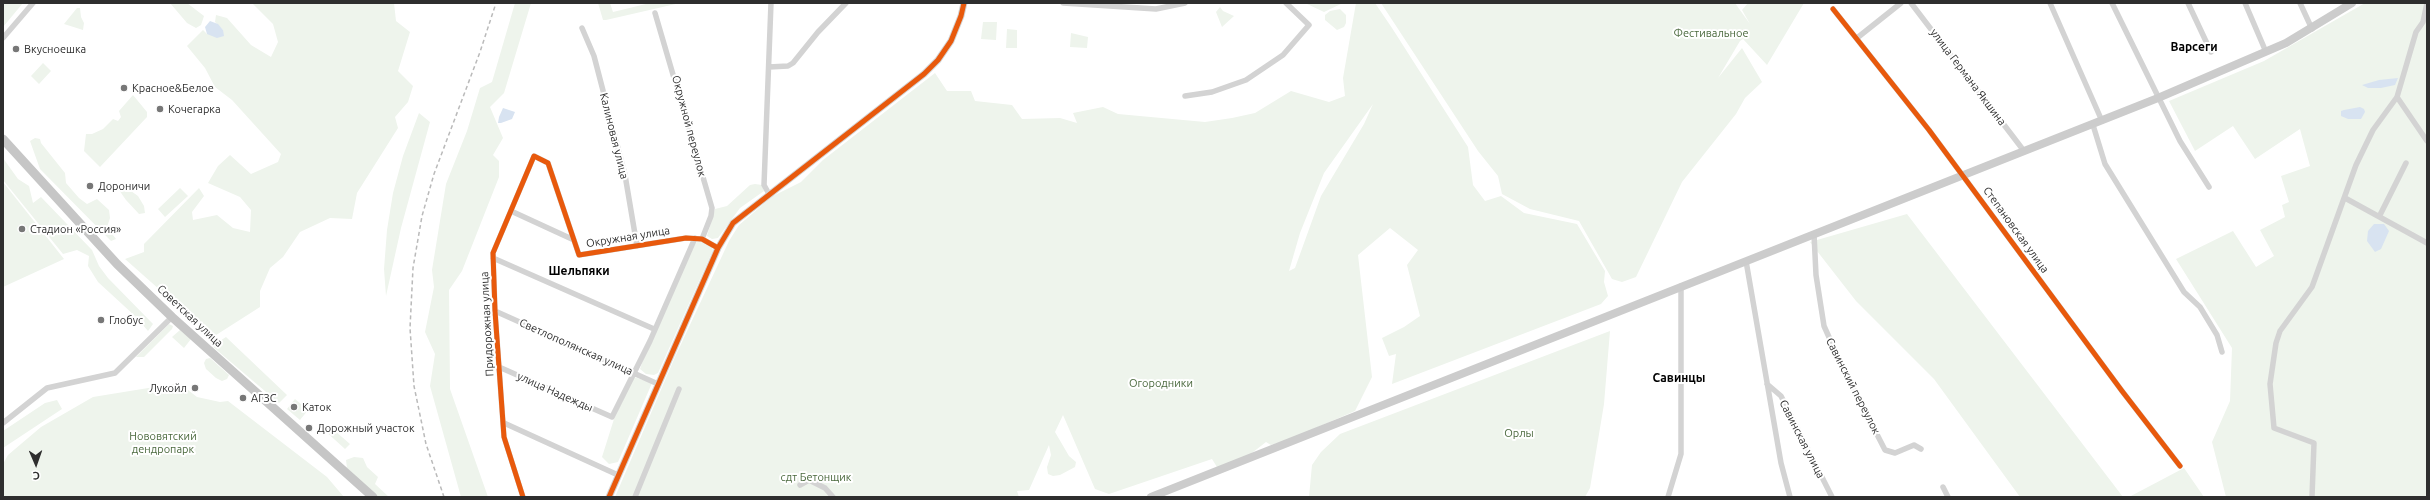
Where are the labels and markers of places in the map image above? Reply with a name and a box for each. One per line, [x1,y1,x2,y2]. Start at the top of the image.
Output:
place label: Вкусноешка [24,42,86,56]
marker: Вкусноешка [11,44,21,54]
place label: Красное&Белое [132,81,214,95]
marker: Красное&Белое [119,83,129,93]
place label: Кочегарка [168,102,221,116]
marker: Кочегарка [155,104,165,114]
place label: Дороничи [98,179,150,193]
marker: Дороничи [85,181,95,191]
place label: Стадион «Россия» [30,222,121,236]
marker: Стадион «Россия» [17,224,27,234]
place label: Глобус [109,313,143,327]
marker: Глобус [96,315,106,325]
place label: Лукойл [149,381,187,395]
marker: Лукойл [190,383,200,393]
place label: АГЗС [251,391,277,405]
marker: АГЗС [238,393,248,403]
place label: Каток [302,400,331,414]
marker: Каток [289,402,299,412]
place label: Дорожный участок [317,421,415,435]
marker: Дорожный участок [304,423,314,433]

